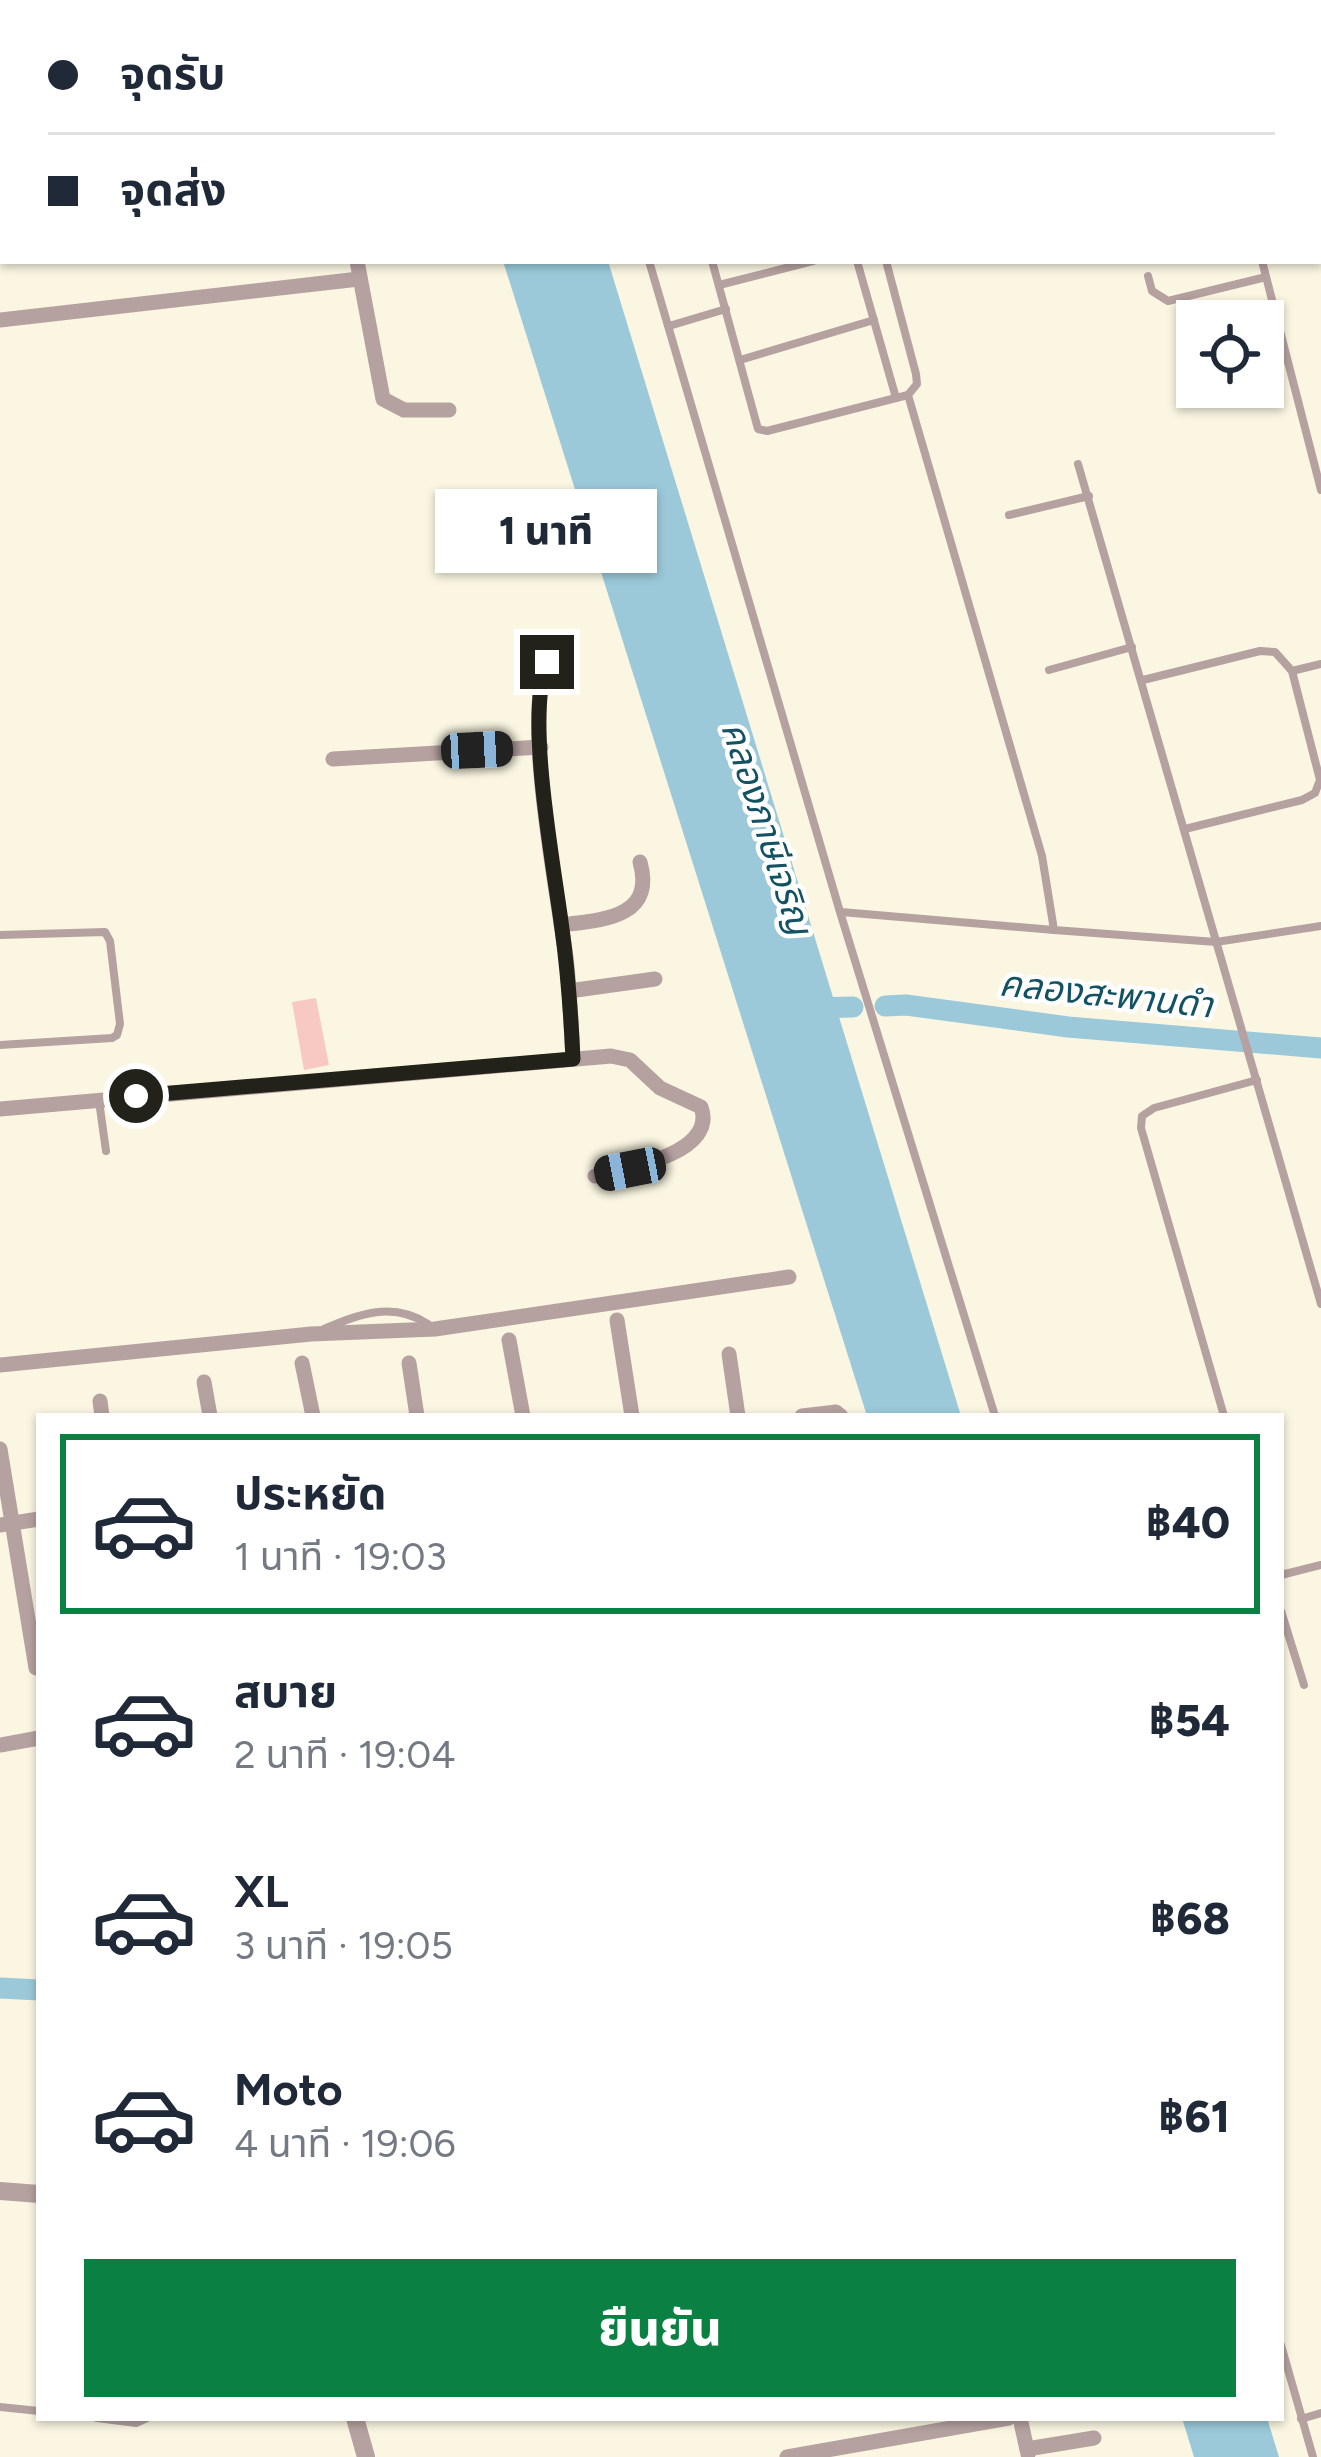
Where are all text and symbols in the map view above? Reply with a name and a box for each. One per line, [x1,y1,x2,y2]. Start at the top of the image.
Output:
text: จุดรับ [120,46,226,100]
text: จุดส่ง [120,162,226,216]
map controls [1176,300,1284,408]
button: locate [1176,300,1284,408]
callout: 1 นาที [436,488,658,572]
text: 1 นาที [499,507,593,554]
route end [520,635,574,689]
water label: คลองภาษีเจริญ [712,716,822,942]
car [440,730,514,770]
water label: คลองสะพานดำ [997,961,1216,1027]
route start [109,1069,163,1123]
car [591,1144,669,1194]
text: ประหยัด [234,1466,387,1520]
icon: car [90,1470,198,1578]
text: ฿40 [1146,1495,1230,1549]
text: 1 นาที · 19:03 [234,1533,447,1580]
text: สบาย [234,1664,337,1718]
icon: car [90,1668,198,1776]
text: ฿54 [1149,1693,1230,1747]
text: 2 นาที · 19:04 [234,1731,455,1778]
text: XL [234,1864,289,1918]
icon: car [90,1866,198,1974]
text: ฿68 [1150,1891,1230,1945]
text: 3 นาที · 19:05 [234,1922,453,1969]
text: Moto [234,2062,343,2116]
icon: car [90,2064,198,2172]
text: ฿61 [1158,2089,1230,2143]
text: 4 นาที · 19:06 [234,2120,456,2167]
button: ยืนยัน [84,2259,1236,2397]

